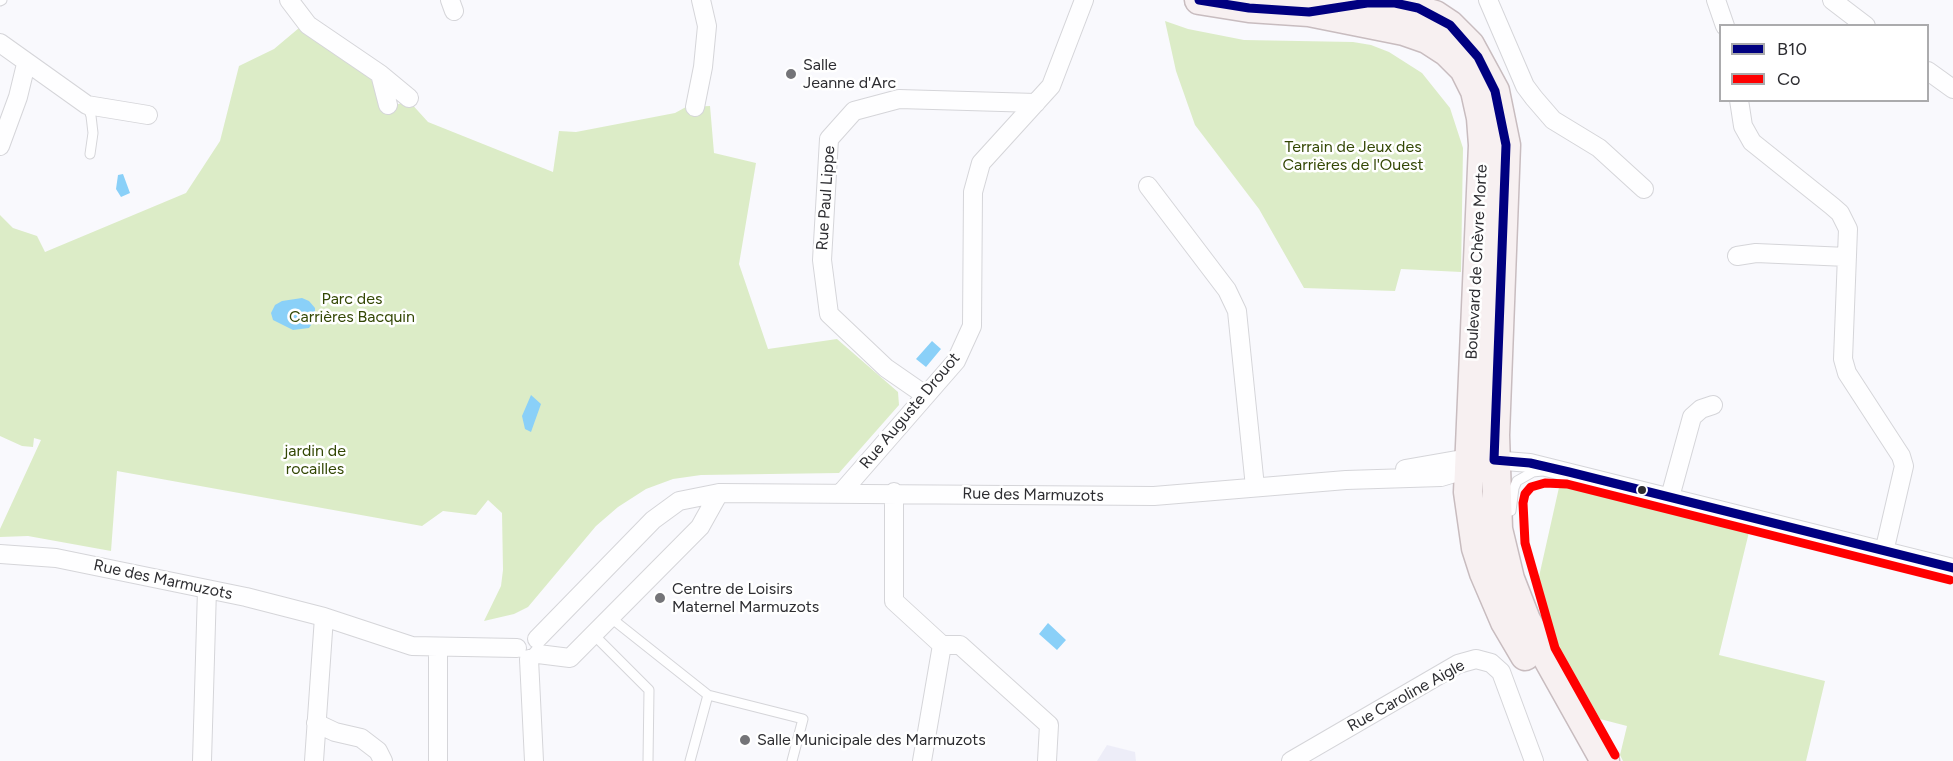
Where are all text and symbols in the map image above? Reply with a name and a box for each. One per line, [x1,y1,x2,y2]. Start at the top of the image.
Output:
legend [1719,24,1929,102]
text: B10 [1777,38,1807,60]
place label: Salle Jeanne d'Arc [803,55,896,93]
marker: Salle Jeanne d'Arc [784,67,798,81]
text: Co [1777,68,1800,90]
park label: Terrain de Jeux des Carrières de l'Ouest [1283,137,1423,175]
street label: Rue Paul Lippe [813,145,839,251]
street label: Boulevard de Chèvre Morte [1462,164,1492,360]
park label: Parc des Carrières Bacquin [289,289,415,327]
street label: Rue Auguste Drouot [856,349,964,473]
park label: jardin de rocailles [284,441,346,479]
street label: Rue des Marmuzots [962,484,1104,506]
unlabelled marker [1636,484,1648,496]
street label: Rue des Marmuzots [92,556,234,604]
place label: Centre de Loisirs Maternel Marmuzots [672,579,819,617]
marker: Centre de Loisirs Maternel Marmuzots [653,591,667,605]
street label: Rue Caroline Aigle [1344,656,1468,736]
place label: Salle Municipale des Marmuzots [757,730,986,750]
marker: Salle Municipale des Marmuzots [738,733,752,747]

